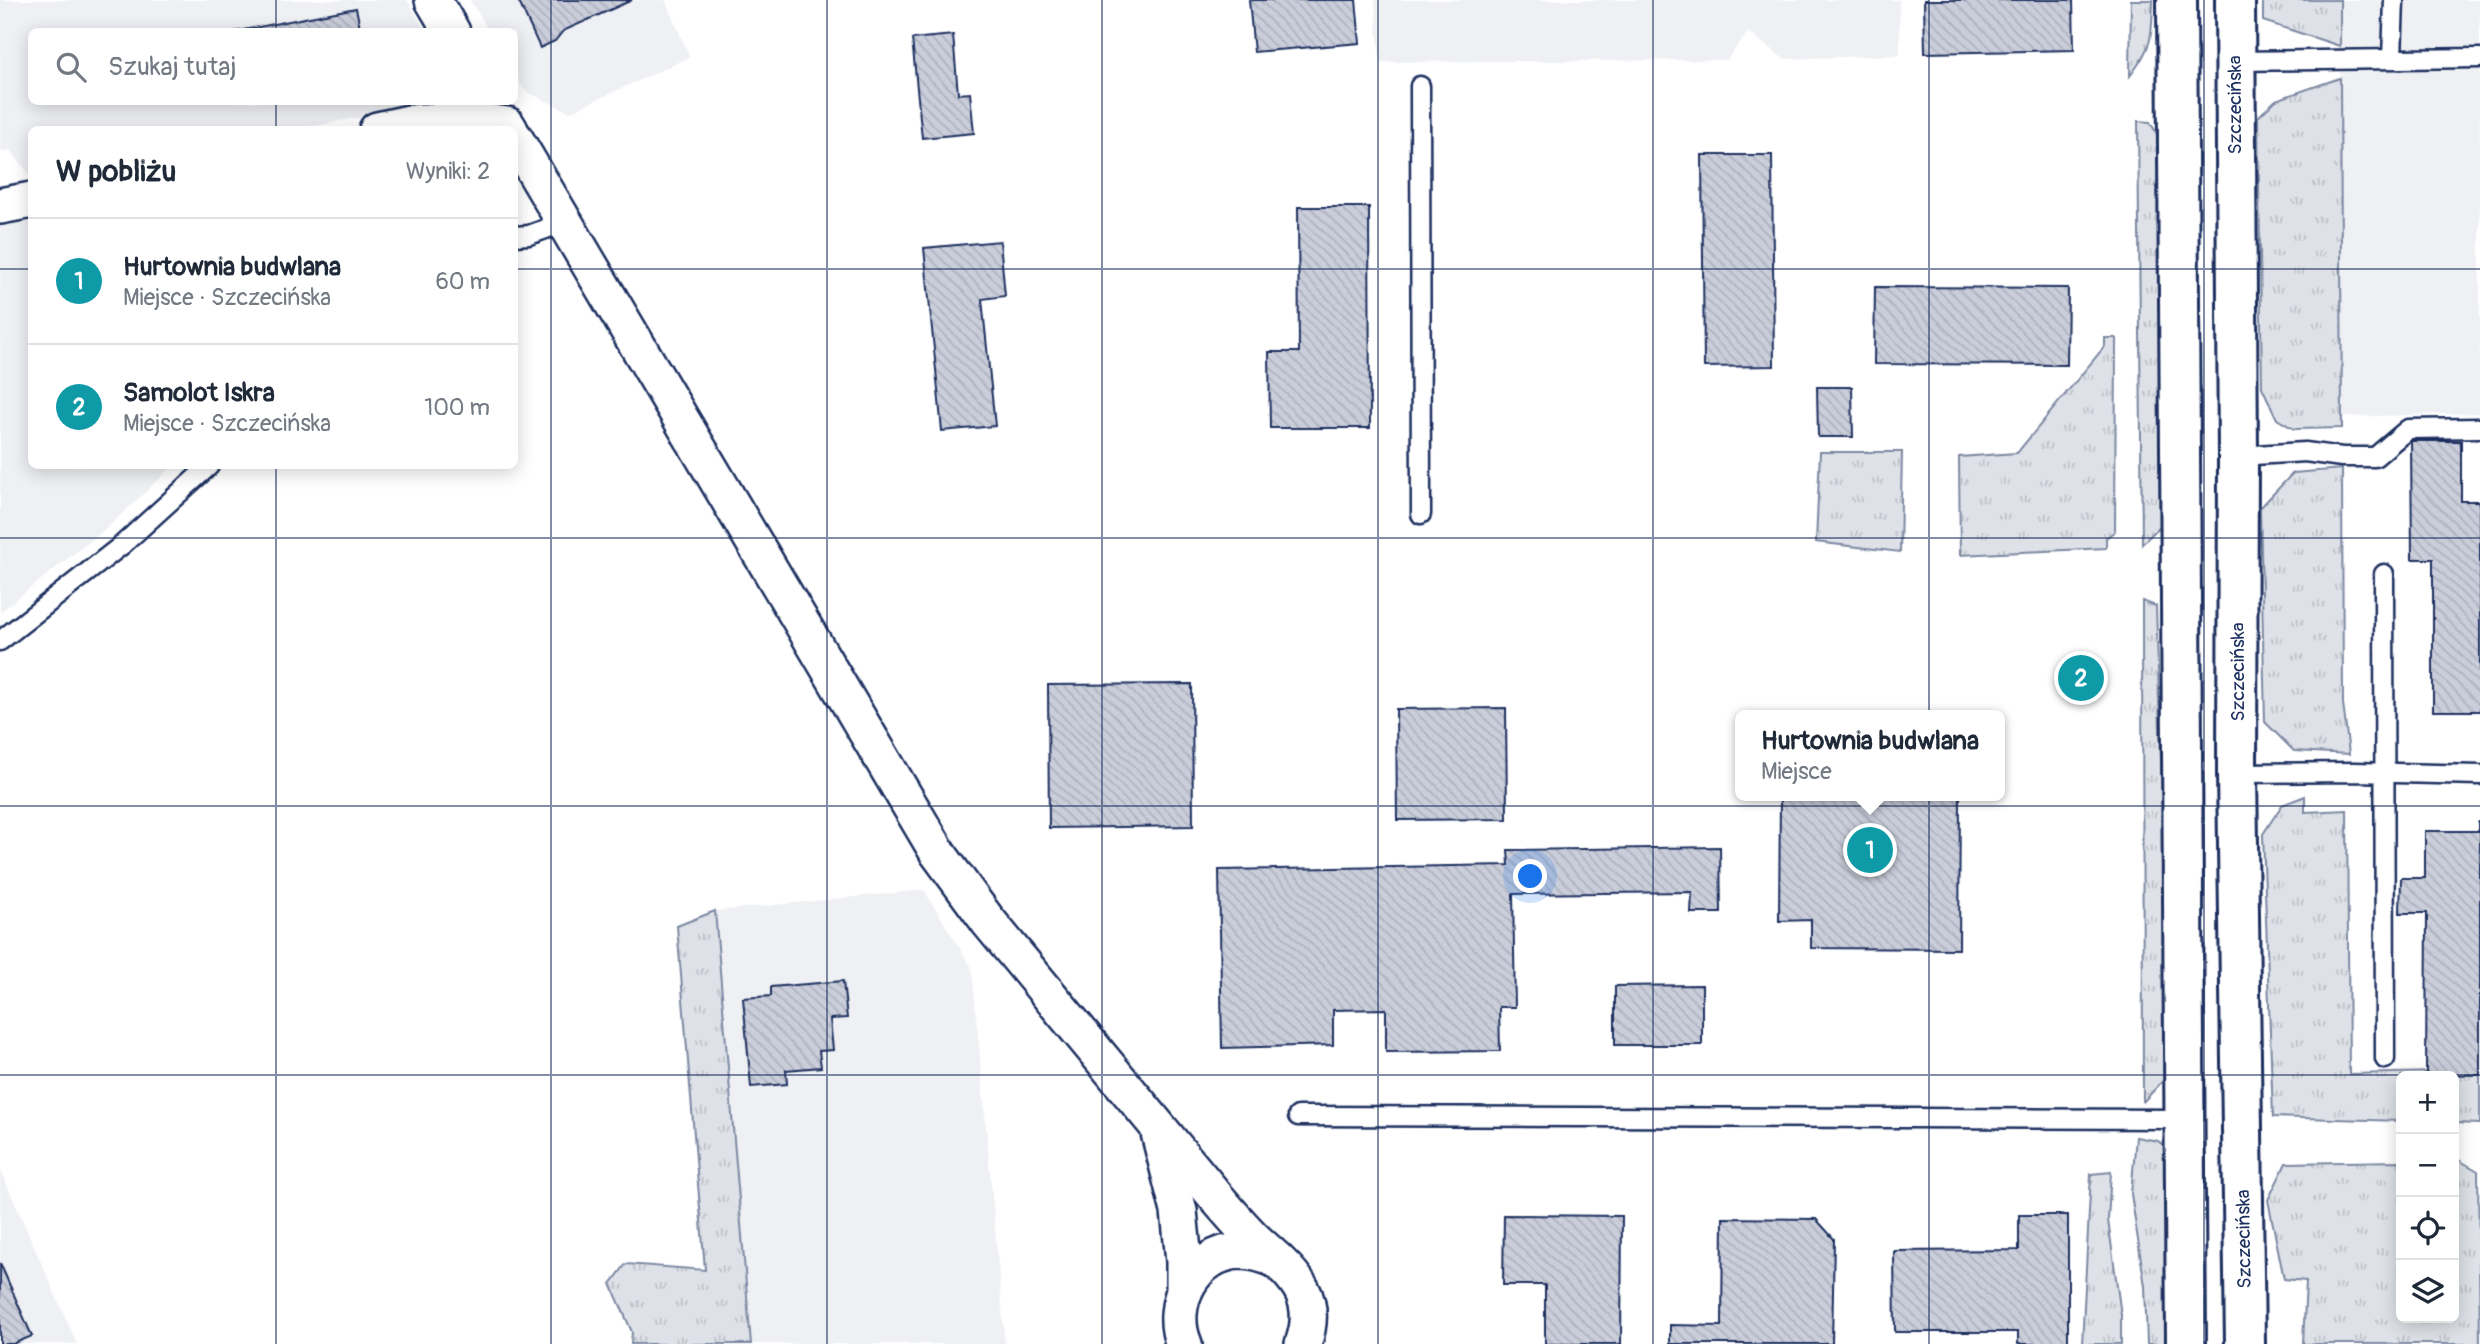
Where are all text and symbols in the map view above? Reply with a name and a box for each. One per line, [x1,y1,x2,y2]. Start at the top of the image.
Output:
search box [28,28,518,105]
icon: search [52,48,90,86]
text: Szukaj tutaj [108,51,236,83]
street label: Szczecińska [2223,55,2247,155]
text: W pobliżu [56,153,176,190]
text: Wyniki: 2 [406,157,490,186]
text: Hurtownia budwlana [123,251,341,283]
text: 1 [75,267,84,296]
text: 60 m [435,267,490,296]
text: Miejsce · Szczecińska [123,283,331,312]
text: Samolot Iskra [123,377,275,409]
text: 2 [73,393,85,422]
text: 100 m [424,393,490,422]
text: Miejsce · Szczecińska [123,409,331,438]
street label: Szczecińska [2226,622,2250,722]
pin: 2 [2058,652,2104,704]
popup [1735,710,2005,801]
text: Hurtownia budwlana [1761,725,1979,757]
text: Miejsce [1761,757,1832,786]
pin: 1 [1847,824,1893,876]
your location [1513,859,1547,893]
map controls [2396,1071,2459,1323]
button: + [2396,1071,2459,1134]
button: − [2396,1134,2459,1197]
street label: Szczecińska [2231,1189,2257,1289]
button: locate [2396,1197,2459,1260]
button: layers [2396,1260,2459,1323]

